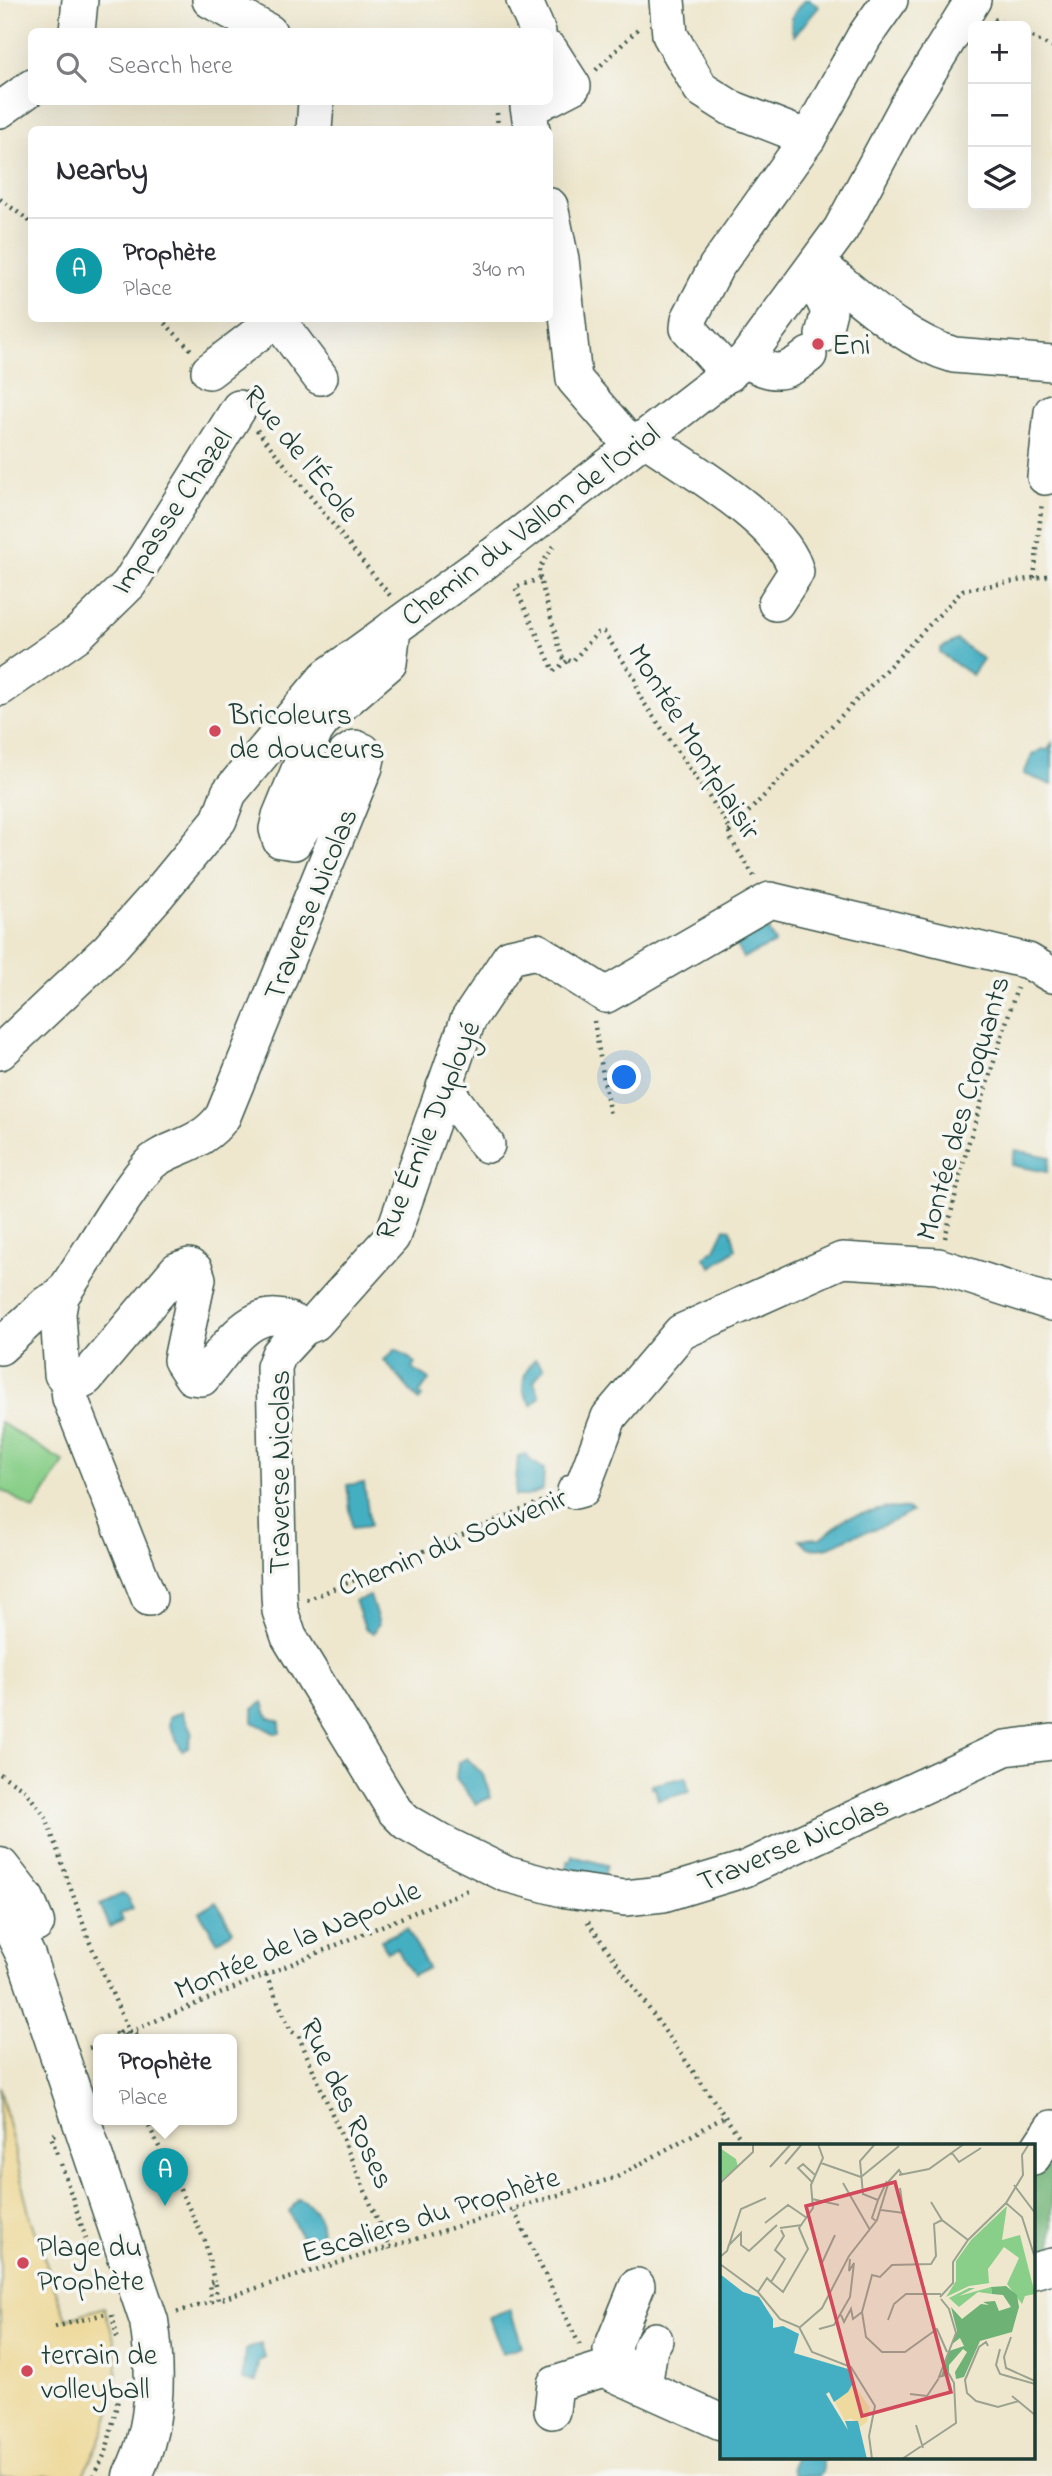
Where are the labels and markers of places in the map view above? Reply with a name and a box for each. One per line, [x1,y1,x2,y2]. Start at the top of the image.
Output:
place label: Eni [832,325,870,369]
marker: Eni [810,336,826,352]
place label: Bricoleurs de douceurs [228,695,385,773]
marker: Bricoleurs de douceurs [207,723,223,739]
pin: A [142,2148,188,2206]
place label: Plage du Prophète [37,2227,145,2305]
marker: Plage du Prophète [15,2255,31,2271]
place label: terrain de volleyball [41,2335,158,2413]
marker: terrain de volleyball [19,2363,35,2379]

